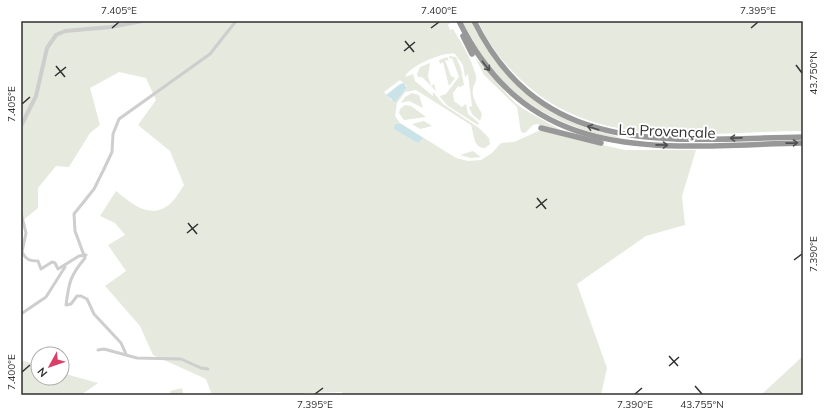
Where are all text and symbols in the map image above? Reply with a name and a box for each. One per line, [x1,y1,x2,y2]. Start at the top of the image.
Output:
text: 7.405°E [101,4,137,17]
text: 7.400°E [421,4,457,17]
text: 7.395°E [740,4,776,17]
text: 43.750°N [807,51,820,95]
one-way arrow [482,61,491,72]
text: 7.405°E [5,86,18,122]
street label: La Provençale [618,120,716,142]
one-way arrow [588,123,600,131]
one-way arrow [730,134,743,142]
one-way arrow [785,139,798,147]
one-way arrow [655,141,668,149]
text: 7.390°E [807,236,820,272]
north arrow [30,346,70,386]
text: 7.400°E [5,354,18,390]
text: N [34,365,50,380]
text: 7.395°E [297,398,333,411]
text: 7.390°E [617,398,653,411]
text: 43.755°N [680,398,724,411]

